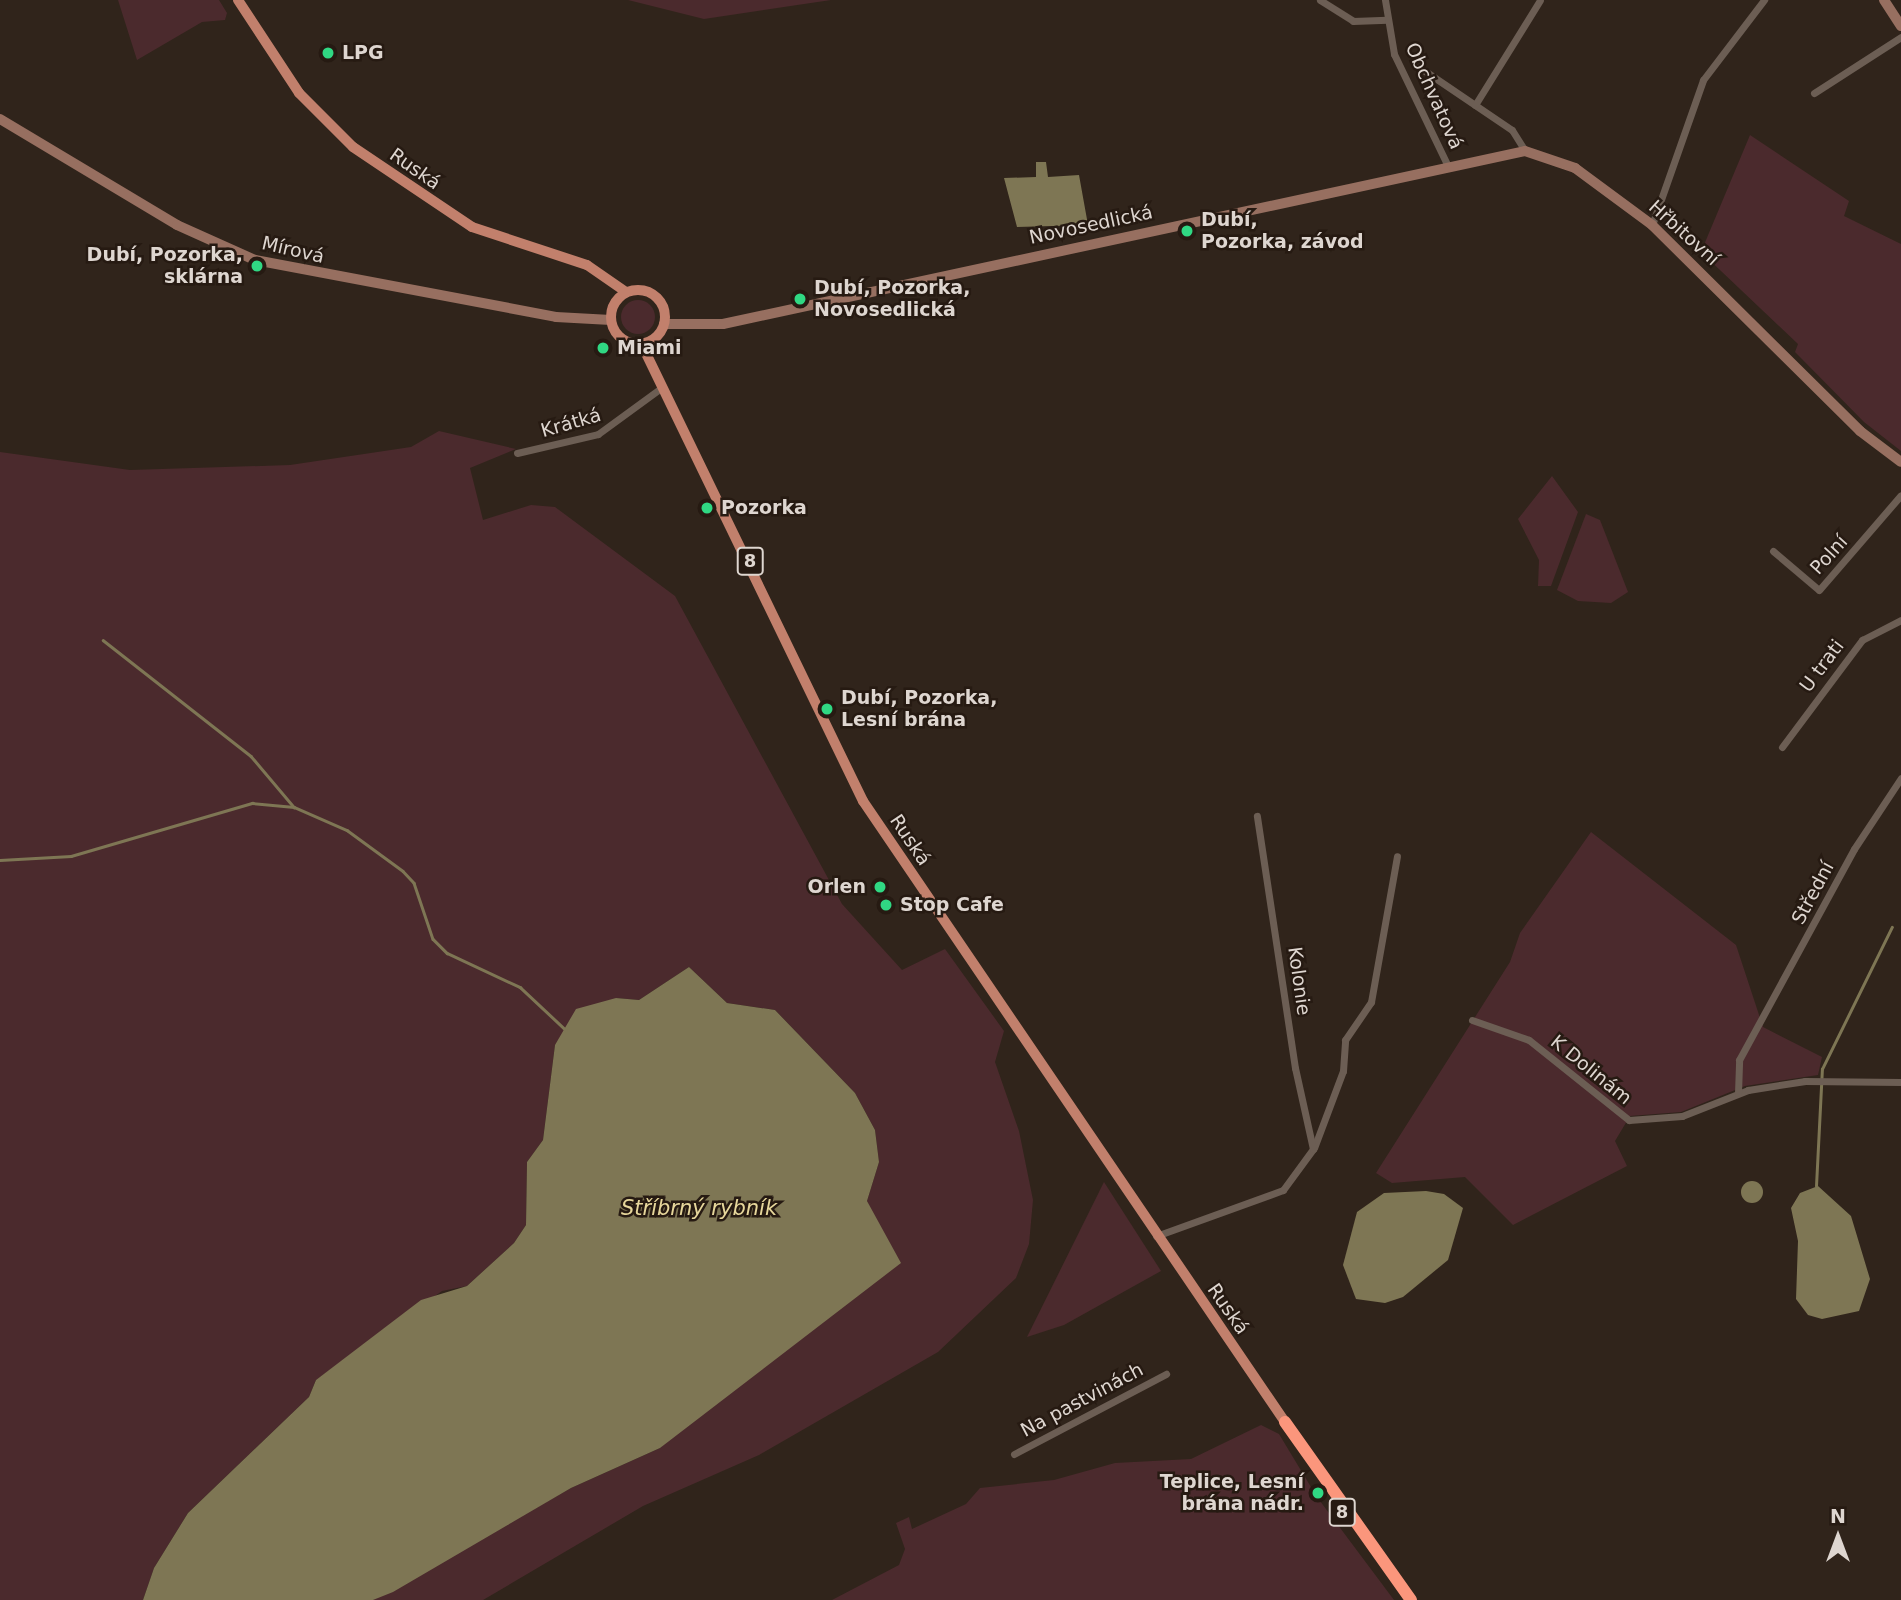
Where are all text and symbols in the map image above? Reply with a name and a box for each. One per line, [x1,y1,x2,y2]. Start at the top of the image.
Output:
street label: Obchvatová [1400,39,1468,153]
place label: LPG [342,42,384,64]
marker: LPG [320,45,336,61]
street label: Ruská [385,143,445,195]
street label: Hřbitovní [1644,195,1724,271]
street label: Novosedlická [1027,201,1155,249]
place label: Dubí, Pozorka, závod [1201,209,1364,253]
marker: Dubí, Pozorka, závod [1179,223,1195,239]
street label: Mírová [259,232,327,268]
place label: Dubí, Pozorka, sklárna [87,244,243,288]
marker: Dubí, Pozorka, sklárna [249,258,265,274]
place label: Dubí, Pozorka, Novosedlická [814,277,970,321]
marker: Dubí, Pozorka, Novosedlická [792,291,808,307]
place label: Miami [617,337,682,359]
marker: Miami [595,340,611,356]
street label: Krátká [538,404,604,442]
place label: Pozorka [721,497,807,519]
marker: Pozorka [699,500,715,516]
street label: Polní [1805,531,1853,579]
road number: 8 [736,546,764,576]
street label: U trati [1795,635,1849,697]
place label: Dubí, Pozorka, Lesní brána [841,687,997,731]
marker: Dubí, Pozorka, Lesní brána [819,701,835,717]
street label: Ruská [885,810,935,870]
street label: Střední [1787,858,1839,928]
place label: Orlen [808,876,866,898]
marker: Orlen [872,879,888,895]
place label: Stop Cafe [900,894,1004,916]
marker: Stop Cafe [878,897,894,913]
street label: Kolonie [1283,945,1315,1017]
street label: K Dolinám [1546,1030,1636,1110]
water label: Stříbrný rybník [621,1195,777,1221]
street label: Ruská [1202,1279,1254,1339]
street label: Na pastvinách [1017,1358,1147,1442]
place label: Teplice, Lesní brána nádr. [1160,1471,1304,1515]
marker: Teplice, Lesní brána nádr. [1310,1485,1326,1501]
road number: 8 [1328,1498,1356,1526]
north arrow [1803,1502,1873,1572]
text: N [1830,1505,1846,1527]

